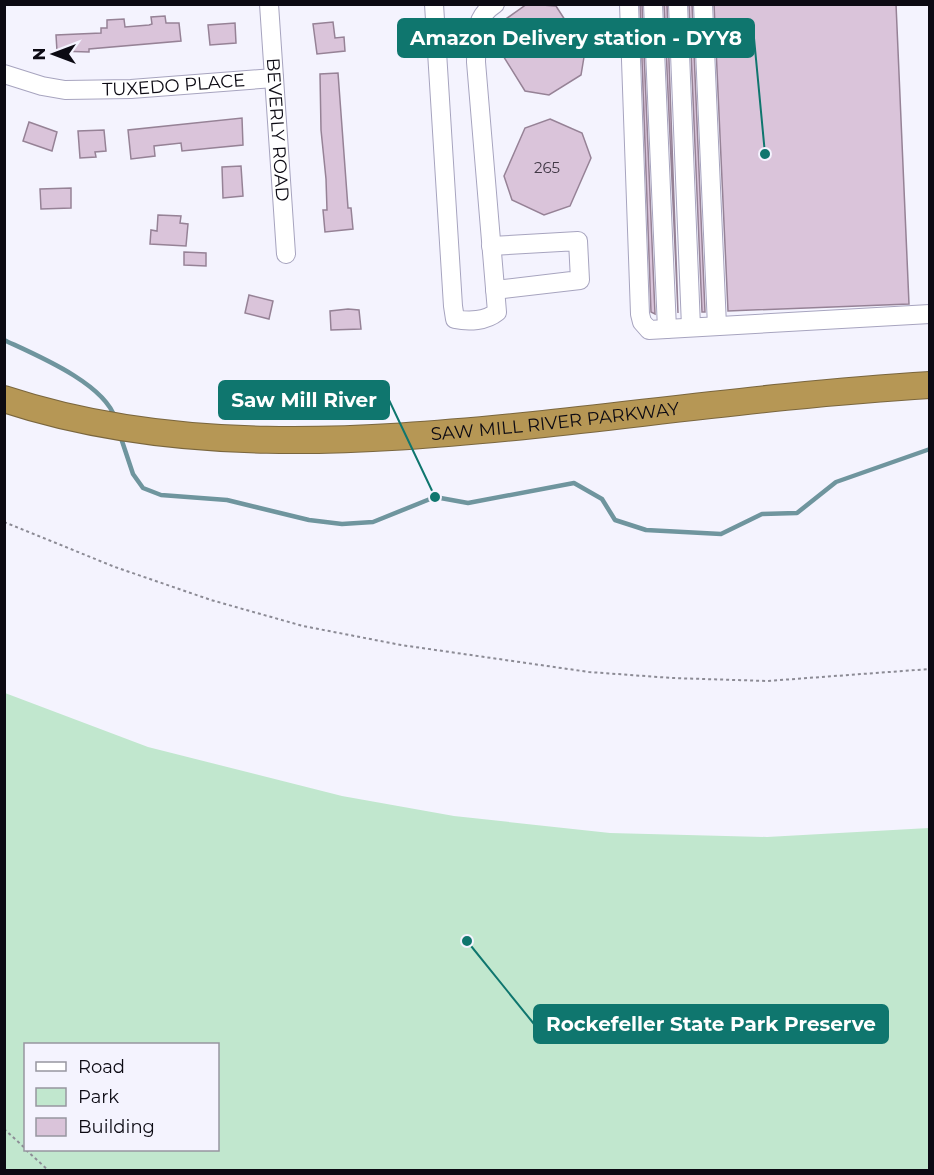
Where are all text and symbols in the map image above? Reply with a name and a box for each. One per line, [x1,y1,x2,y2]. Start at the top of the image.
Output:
callout: Amazon Delivery station - DYY8 [398,19,754,57]
north arrow [24,24,84,84]
text: Amazon Delivery station - DYY8 [409,26,742,50]
text: N [30,48,49,60]
street label: BEVERLY ROAD [262,57,293,202]
street label: TUXEDO PLACE [102,69,246,100]
house number: 265 [534,158,560,177]
callout: Saw Mill River [219,381,389,419]
text: Saw Mill River [231,388,377,412]
street label: SAW MILL RIVER PARKWAY [430,398,681,445]
callout: Rockefeller State Park Preserve [534,1005,888,1043]
text: Rockefeller State Park Preserve [546,1012,876,1036]
legend [24,1043,219,1151]
text: Road [78,1056,125,1078]
text: Park [78,1086,119,1108]
text: Building [78,1116,155,1138]

